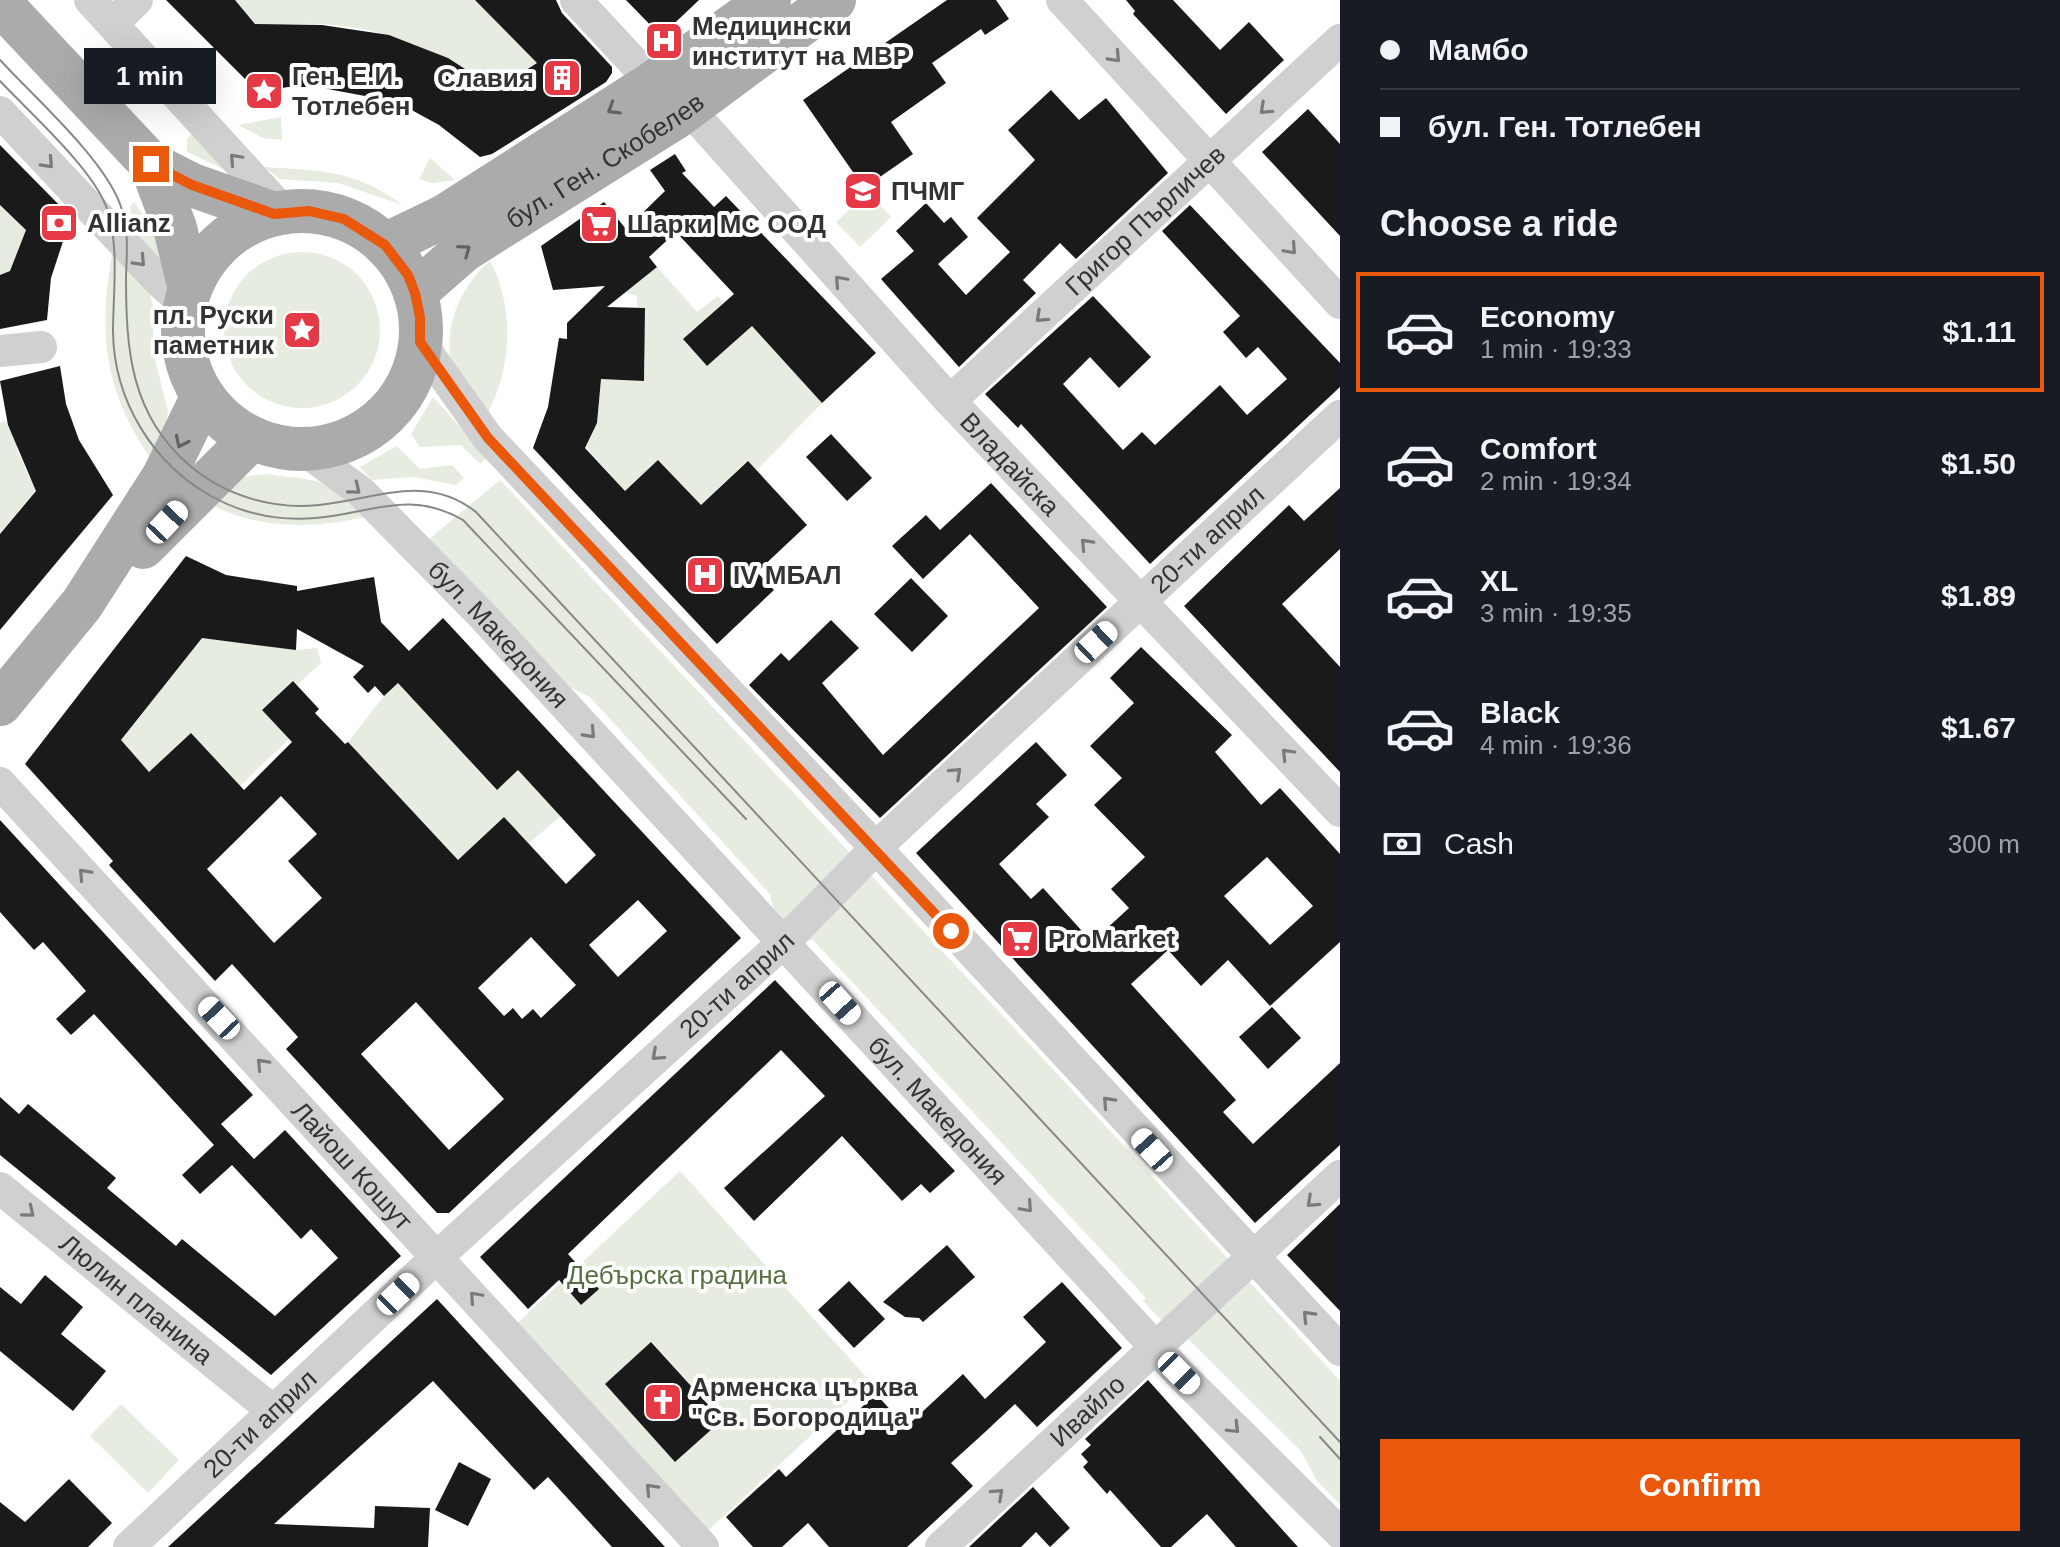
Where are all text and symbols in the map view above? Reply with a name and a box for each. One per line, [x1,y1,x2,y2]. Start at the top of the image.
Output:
place label: Медицински институт на МВР [692,11,910,71]
hospital icon: Медицински институт на МВР [643,20,685,62]
text: Мамбо [1428,33,1529,66]
callout: 1 min [85,48,217,104]
one-way arrow [1106,48,1121,62]
building icon: Славия [541,57,583,99]
text: 1 min [116,61,184,91]
place label: Ген. Е.И. Тотлебен [292,61,410,121]
place label: Славия [437,63,534,93]
place icon: Ген. Е.И. Тотлебен [243,70,285,112]
street label: бул. Ген. Скобелев [500,87,710,235]
one-way arrow [607,99,622,114]
one-way arrow [1260,100,1274,115]
text: бул. Ген. Тотлебен [1428,110,1702,143]
street label: Григор Пърличев [1059,139,1231,302]
route end [133,146,169,182]
one-way arrow [231,153,245,168]
one-way arrow [39,154,53,169]
school or university icon: ПЧМГ [842,170,884,212]
place label: ПЧМГ [891,176,965,206]
bank icon: Allianz [38,202,80,244]
supermarket icon: Шарки МС ООД [578,203,620,245]
text: Choose a ride [1380,203,1618,244]
place label: Allianz [87,208,171,238]
place label: Шарки МС ООД [627,209,826,239]
one-way arrow [1281,239,1296,254]
one-way arrow [456,246,471,260]
one-way arrow [130,252,145,266]
one-way arrow [834,276,849,290]
icon: car [1384,296,1456,368]
place label: пл. Руски паметник [153,300,275,360]
text: Economy [1480,300,1615,333]
one-way arrow [1036,307,1050,322]
place icon: пл. Руски паметник [281,309,323,351]
text: $1.11 [1943,315,2016,348]
text: 1 min · 19:33 [1480,334,1632,364]
street label: Владайска [954,406,1066,522]
icon: car [1384,428,1456,500]
text: Comfort [1480,432,1597,465]
one-way arrow [175,433,191,448]
text: $1.50 [1941,447,2016,480]
text: 2 min · 19:34 [1480,466,1632,496]
one-way arrow [346,479,360,494]
street label: 20-ти април [1144,479,1270,599]
car [142,496,192,548]
one-way arrow [1081,539,1095,553]
street label: бул. Македония [422,554,575,714]
hospital icon: IV МБАЛ [684,554,726,596]
place label: IV МБАЛ [733,560,841,590]
icon: car [1384,560,1456,632]
text: XL [1480,564,1518,597]
text: $1.89 [1941,579,2016,612]
text: 3 min · 19:35 [1480,598,1632,628]
car [1070,617,1122,667]
icon: car [1384,692,1456,764]
text: Black [1480,696,1560,729]
text: $1.67 [1941,711,2016,744]
one-way arrow [581,724,596,738]
text: 4 min · 19:36 [1480,730,1632,760]
one-way arrow [1281,749,1296,763]
one-way arrow [947,767,961,782]
icon: cash [1380,822,1424,866]
text: Cash [1444,827,1514,860]
text: 300 m [1948,829,2020,859]
one-way arrow [79,869,94,883]
route start [933,913,969,949]
supermarket icon: ProMarket [999,918,1041,960]
place label: ProMarket [1048,924,1175,954]
street label: 20-ти април [673,926,801,1044]
car [815,977,865,1029]
car [194,992,244,1044]
street label: бул. Македония [862,1030,1013,1191]
one-way arrow [651,1046,666,1060]
one-way arrow [257,1059,271,1074]
street label: Лайош Кошут [286,1095,419,1236]
one-way arrow [1104,1097,1118,1112]
car [1127,1124,1177,1176]
one-way arrow [1307,1192,1321,1207]
one-way arrow [1017,1198,1032,1212]
one-way arrow [20,1202,34,1217]
street label: Люлин планина [54,1228,219,1371]
park label: Дебърска градина [567,1260,788,1290]
car [372,1269,424,1319]
one-way arrow [470,1292,485,1307]
one-way arrow [1303,1310,1317,1325]
car [1154,1348,1204,1398]
street label: 20-ти април [197,1363,323,1484]
street label: Ивайло [1044,1369,1131,1453]
place label: Арменска църква "Св. Богородица" [691,1372,920,1432]
church icon: Арменска църква "Св. Богородица" [642,1381,684,1423]
one-way arrow [1225,1419,1239,1433]
button: Confirm [1380,1439,2020,1531]
one-way arrow [645,1484,660,1498]
one-way arrow [989,1489,1004,1503]

